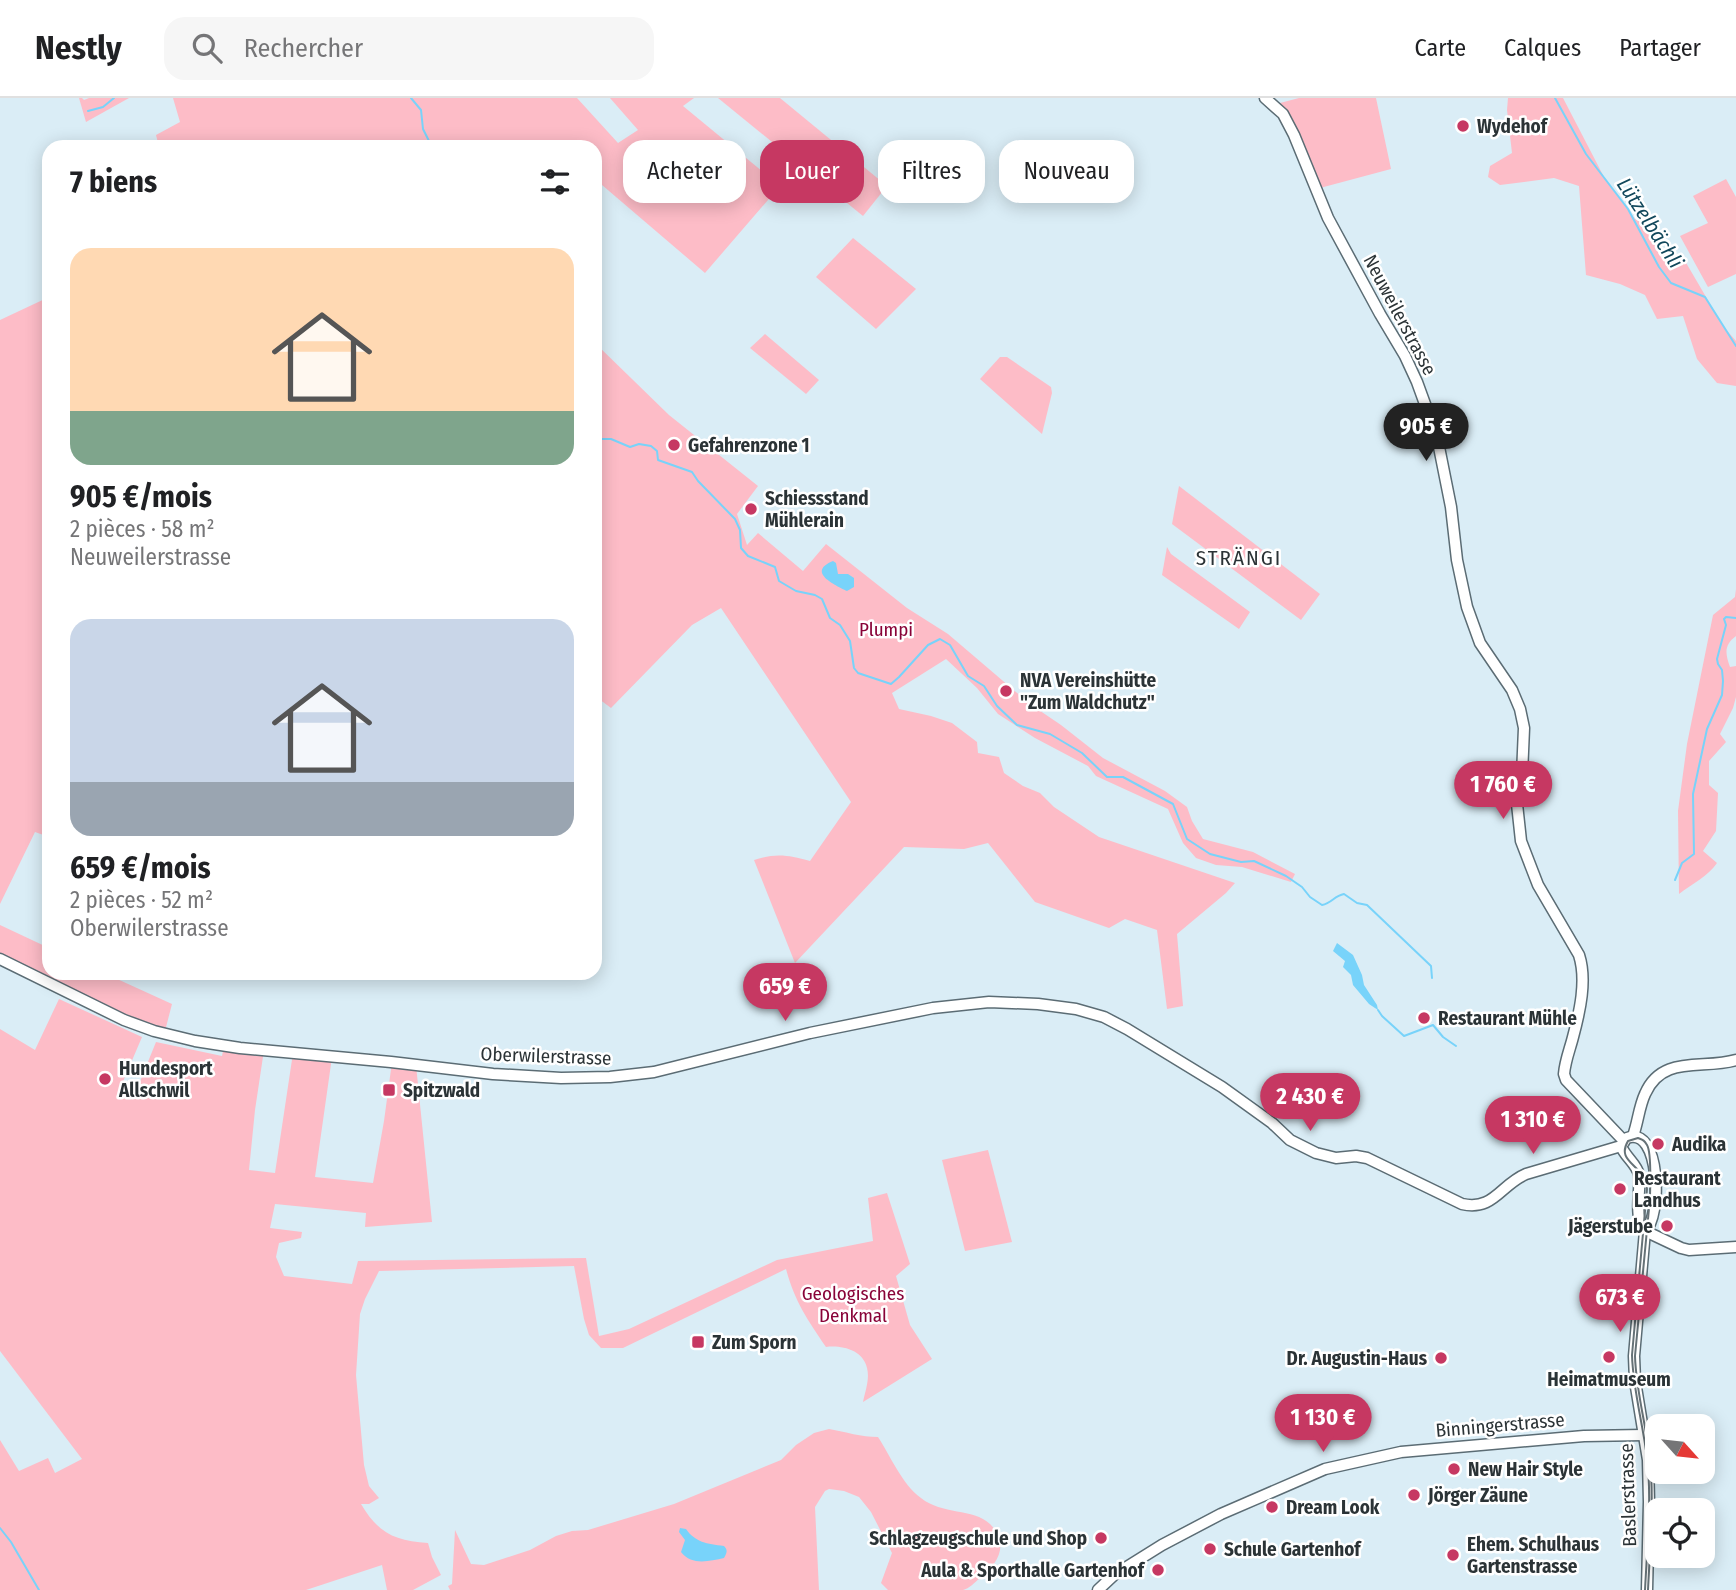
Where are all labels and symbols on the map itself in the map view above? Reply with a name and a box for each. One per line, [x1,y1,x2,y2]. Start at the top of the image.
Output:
place label: Wydehof [1477,115,1549,138]
marker: Wydehof [1455,118,1471,134]
water label: Lützelbächli [1611,173,1689,274]
street label: Neuweilerstrasse [1359,251,1441,379]
pin: 905 € [1377,404,1475,463]
place label: Gefahrenzone 1 [688,434,810,457]
marker: Gefahrenzone 1 [666,437,682,453]
place label: Schiessstand Mühlerain [765,487,869,532]
marker: Schiessstand Mühlerain [743,501,759,517]
district label: STRÄNGI [1196,545,1282,571]
park label: Plumpi [859,618,913,641]
place label: NVA Vereinshütte "Zum Waldchutz" [1020,669,1157,714]
marker: NVA Vereinshütte "Zum Waldchutz" [998,683,1014,699]
pin: 1 760 € [1438,762,1568,821]
pin: 659 € [736,964,834,1023]
place label: Restaurant Mühle [1438,1007,1577,1030]
marker: Restaurant Mühle [1416,1010,1432,1026]
street label: Oberwilerstrasse [480,1042,612,1070]
place label: Hundesport Allschwil [118,1057,213,1102]
marker: Hundesport Allschwil [97,1071,113,1087]
pin: 2 430 € [1245,1074,1375,1133]
place label: Spitzwald [403,1079,480,1102]
marker: Spitzwald [381,1082,397,1098]
pin: 1 310 € [1468,1096,1598,1156]
place label: Audika [1671,1133,1726,1156]
marker: Audika [1650,1136,1666,1152]
place label: Restaurant Landhus [1634,1167,1721,1212]
marker: Restaurant Landhus [1612,1181,1628,1197]
place label: Jägerstube [1567,1215,1653,1238]
marker: Jägerstube [1659,1218,1675,1234]
pin: 673 € [1571,1274,1669,1334]
park label: Geologisches Denkmal [802,1282,904,1327]
place label: Zum Sporn [712,1331,797,1354]
marker: Zum Sporn [690,1334,706,1350]
place label: Dr. Augustin-Haus [1287,1347,1428,1370]
marker: Heimatmuseum [1601,1349,1617,1365]
marker: Dr. Augustin-Haus [1433,1350,1449,1366]
place label: Heimatmuseum [1547,1368,1671,1391]
pin: 1 130 € [1258,1394,1388,1454]
street label: Binningerstrasse [1435,1408,1565,1442]
north arrow [1645,1414,1715,1484]
street label: Baslerstrasse [1615,1443,1641,1547]
place label: New Hair Style [1468,1458,1583,1481]
marker: New Hair Style [1446,1461,1462,1477]
place label: Jörger Zäune [1427,1484,1528,1507]
marker: Jörger Zäune [1406,1487,1422,1503]
place label: Dream Look [1286,1496,1380,1519]
marker: Dream Look [1264,1499,1280,1515]
place label: Schlagzeugschule und Shop [869,1527,1087,1550]
marker: Schlagzeugschule und Shop [1093,1530,1109,1546]
place label: Ehem. Schulhaus Gartenstrasse [1467,1533,1600,1578]
place label: Schule Gartenhof [1224,1538,1362,1561]
marker: Schule Gartenhof [1202,1541,1218,1557]
marker: Ehem. Schulhaus Gartenstrasse [1445,1547,1461,1563]
place label: Aula & Sporthalle Gartenhof [920,1559,1146,1582]
marker: Aula & Sporthalle Gartenhof [1150,1562,1166,1578]

